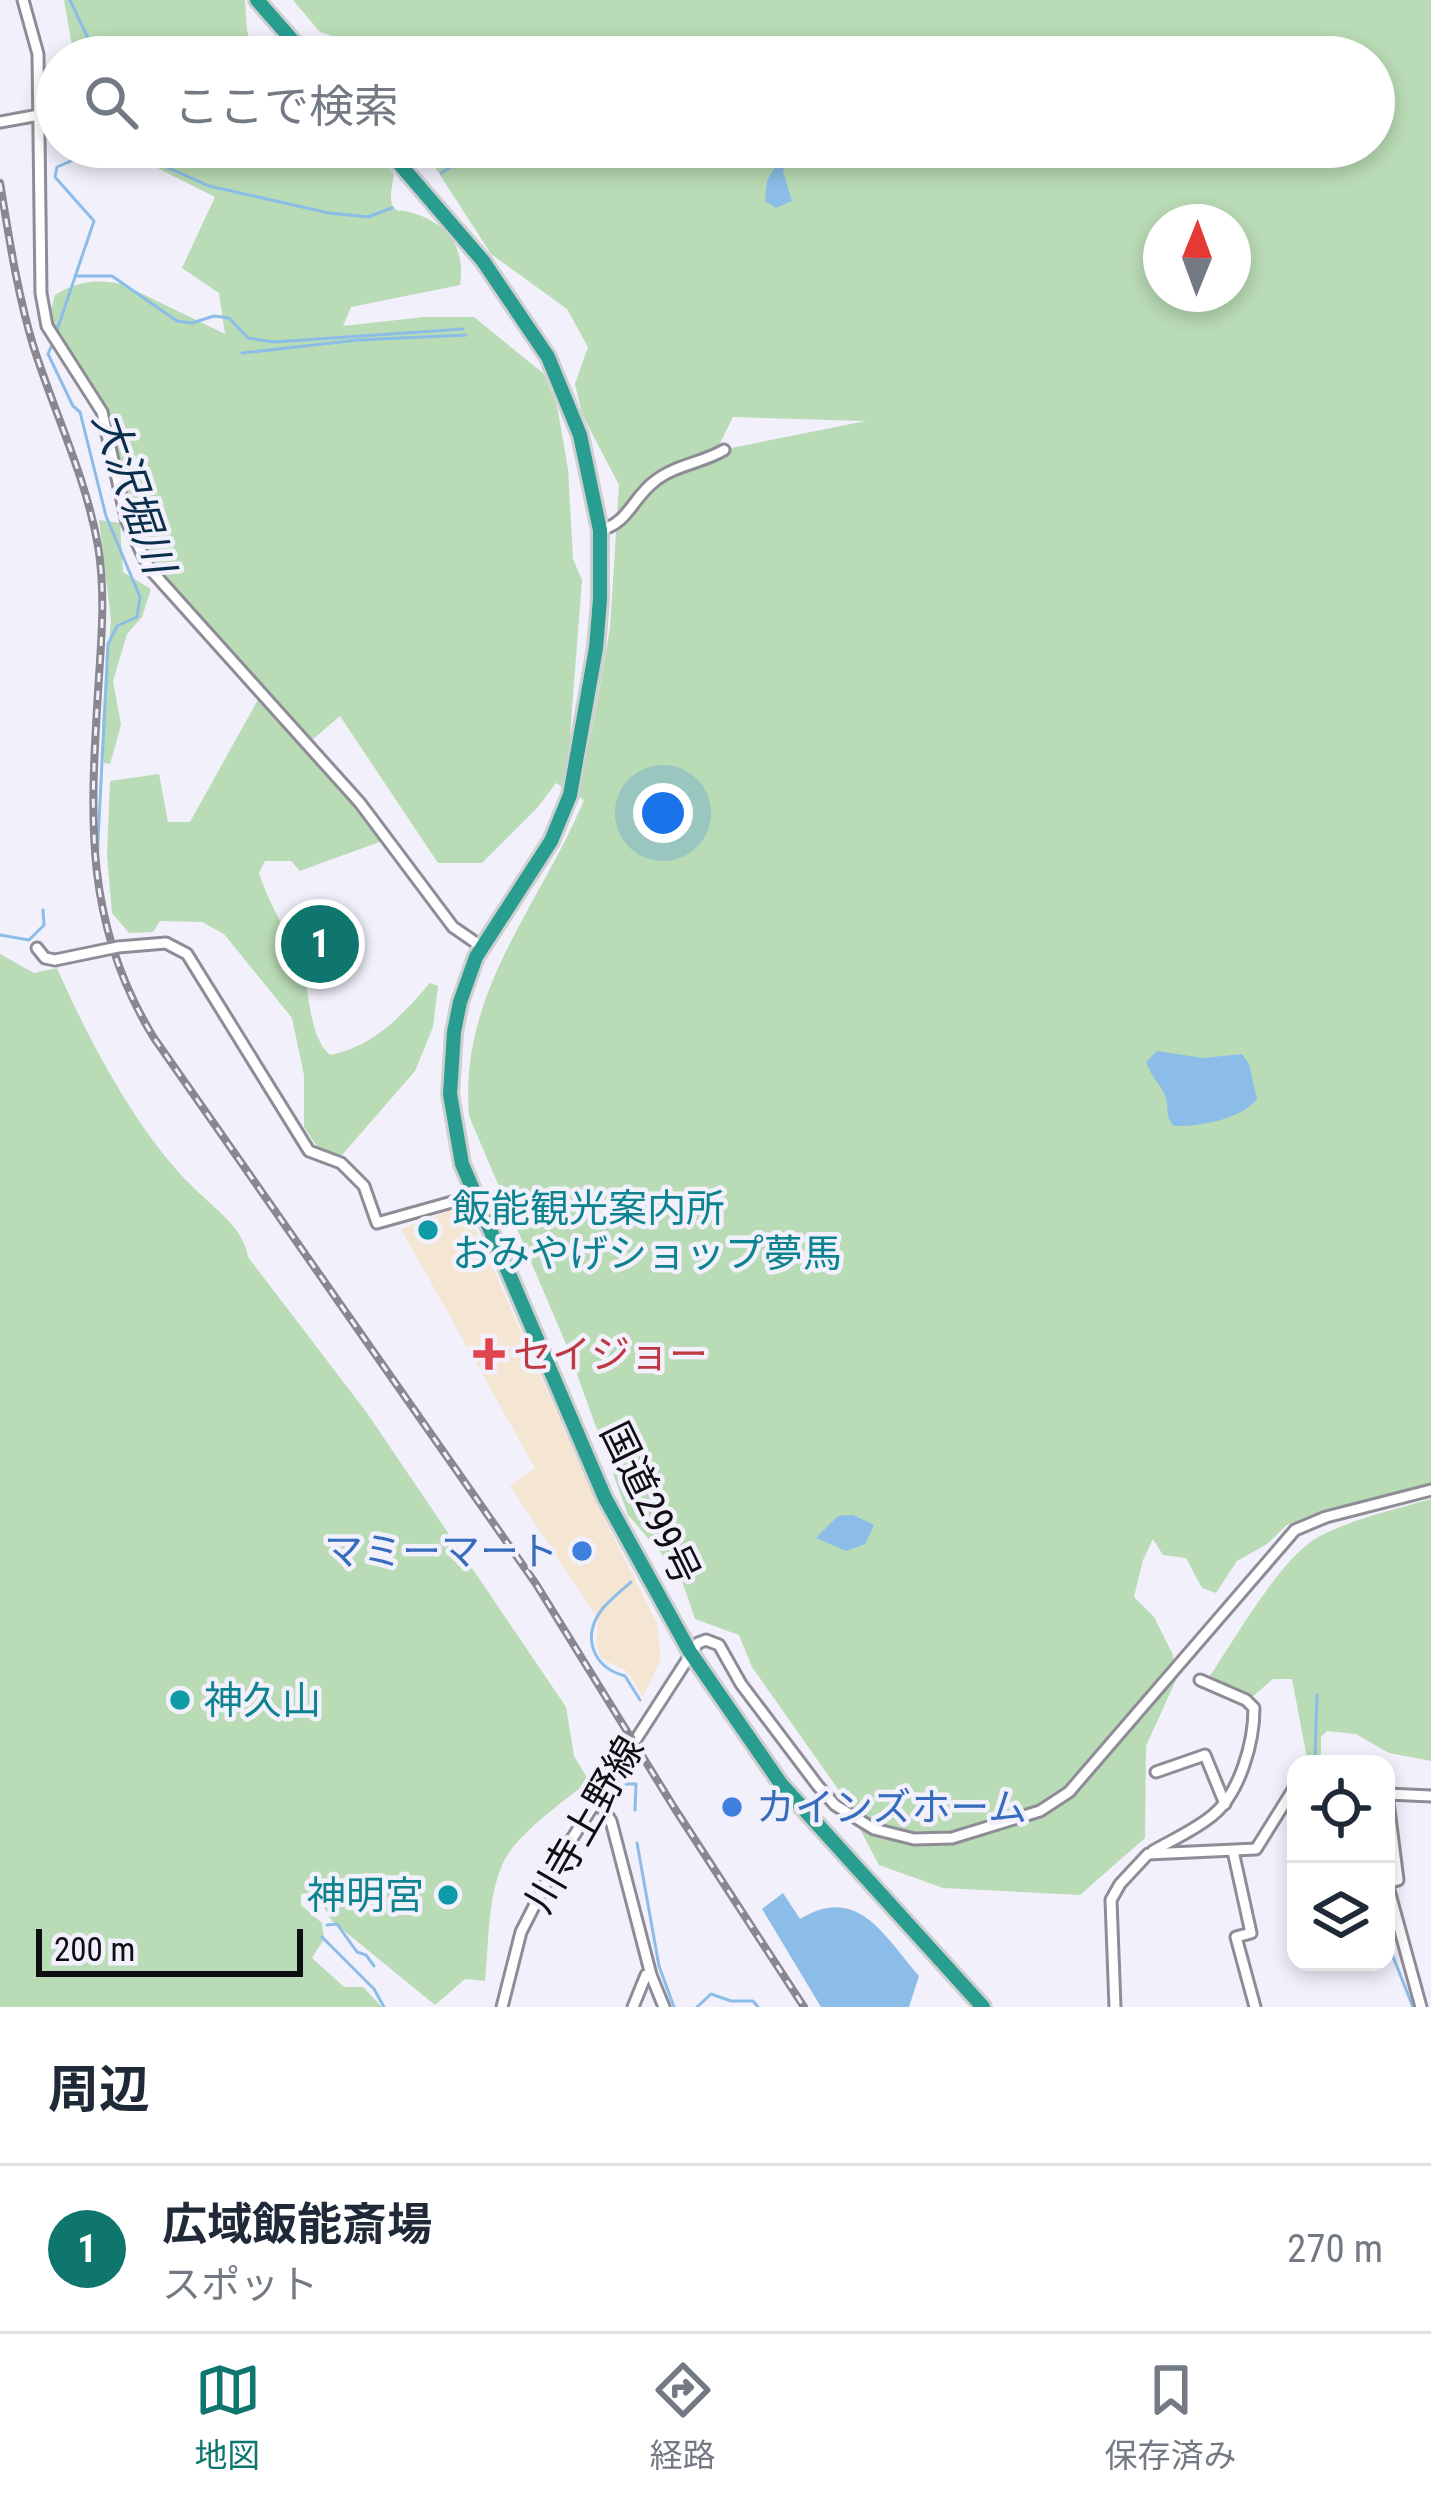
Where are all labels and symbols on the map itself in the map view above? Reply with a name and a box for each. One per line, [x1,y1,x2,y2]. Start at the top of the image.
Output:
north arrow [1143,204,1251,312]
water label: 大沢堀川 [83,405,185,583]
your location [633,783,693,843]
pin: 1 [281,899,359,989]
place label: 飯能観光案内所 おみやげショップ夢馬 [452,1186,842,1277]
marker: 飯能観光案内所 おみやげショップ夢馬 [415,1217,441,1243]
place label: セイジョー [513,1332,708,1378]
marker: セイジョー [476,1341,502,1367]
street label: 国道299号 [591,1415,709,1592]
place label: マミーマート [324,1529,558,1575]
marker: マミーマート [569,1538,595,1564]
place label: 神久山 [204,1678,321,1724]
marker: 神久山 [167,1687,193,1713]
street label: 川寺上野線 [516,1729,654,1920]
place label: カインズホーム [756,1785,1027,1831]
marker: カインズホーム [719,1794,745,1820]
place label: 神明宮 [307,1873,424,1919]
marker: 神明宮 [435,1882,461,1908]
scale bar [36,1923,303,1976]

